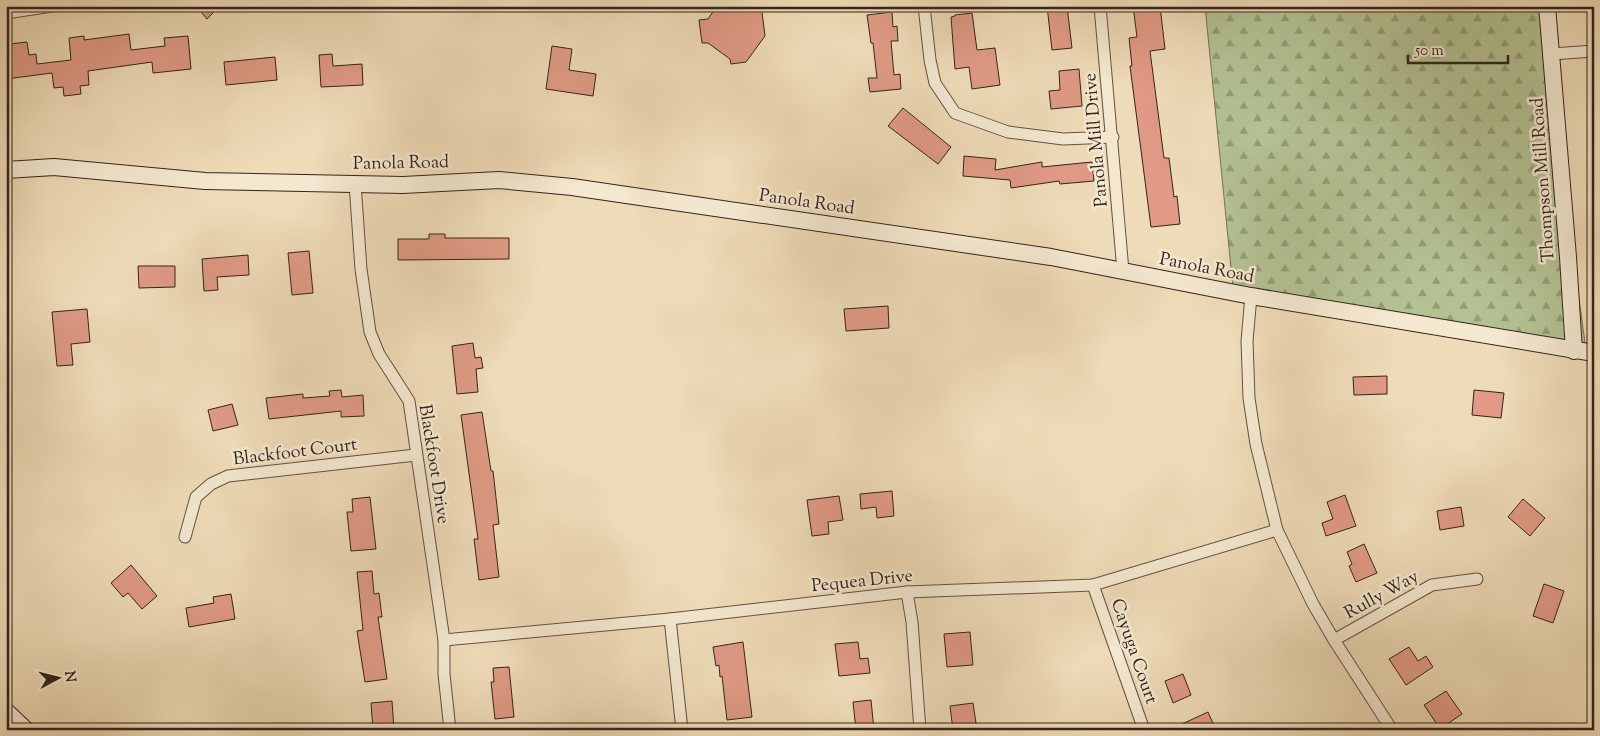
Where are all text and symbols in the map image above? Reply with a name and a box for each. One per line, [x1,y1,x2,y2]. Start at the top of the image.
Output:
scale bar [1408,32,1508,64]
text: 50 m [1414,41,1444,62]
street label: Panola Mill Drive [1078,72,1116,208]
street label: Thompson Mill Road [1525,97,1563,263]
street label: Panola Road [353,150,449,178]
street label: Panola Road [757,183,856,223]
street label: Panola Road [1157,247,1256,291]
street label: Blackfoot Drive [411,403,455,526]
street label: Blackfoot Court [232,432,359,473]
street label: Pequea Drive [810,564,914,600]
street label: Rully Way [1340,565,1424,627]
street label: Cayuga Court [1103,596,1163,708]
north arrow [32,654,82,704]
text: N [58,670,80,683]

